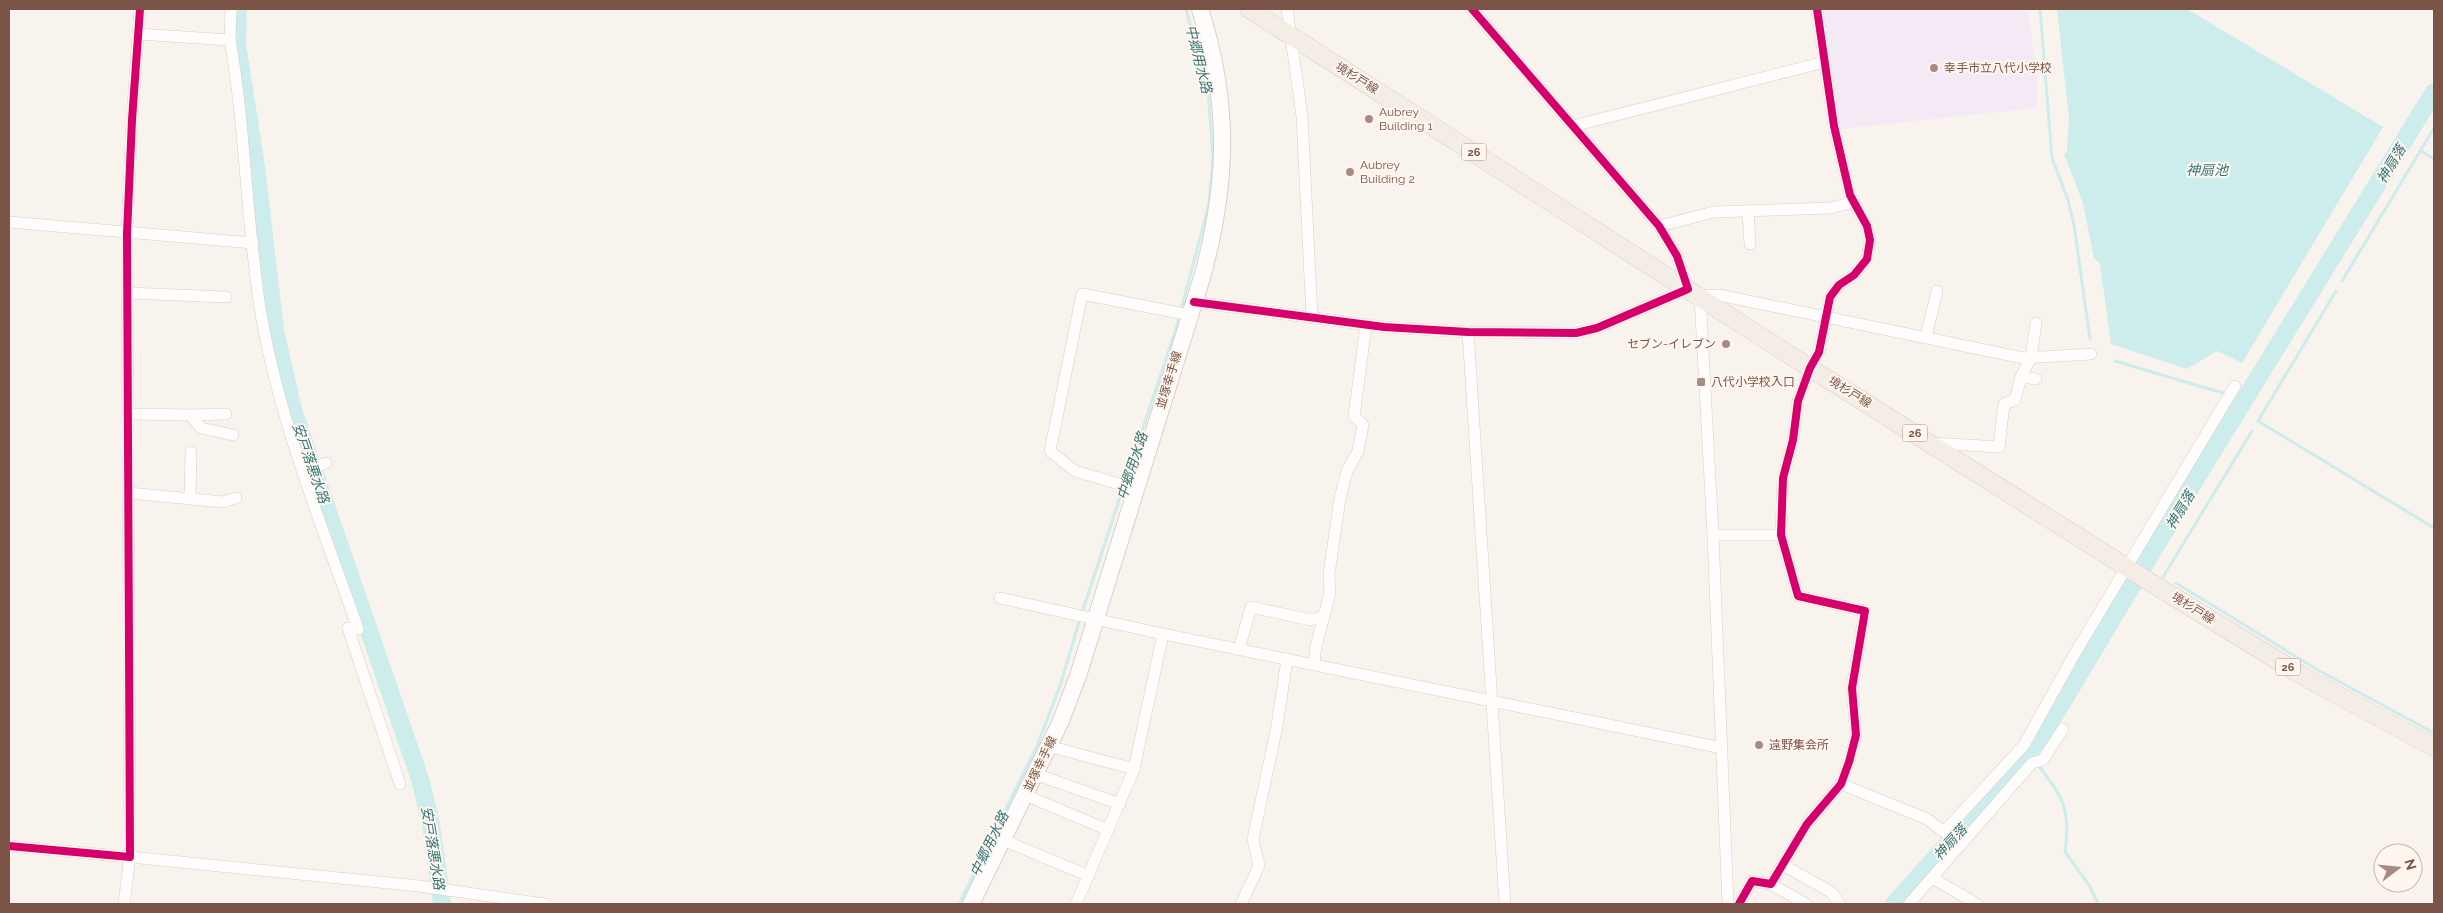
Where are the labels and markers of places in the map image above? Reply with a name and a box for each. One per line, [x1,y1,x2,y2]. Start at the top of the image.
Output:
place label: 幸手市立八代小学校 [1944,61,2052,75]
marker: 幸手市立八代小学校 [1928,62,1940,74]
place label: Aubrey Building 1 [1379,105,1433,133]
marker: Aubrey Building 1 [1363,113,1375,125]
place label: Aubrey Building 2 [1360,158,1415,186]
marker: Aubrey Building 2 [1344,166,1356,178]
place label: セブン-イレブン [1627,337,1716,351]
marker: セブン-イレブン [1720,338,1732,350]
place label: 八代小学校入口 [1711,375,1795,389]
marker: 八代小学校入口 [1695,376,1707,388]
place label: 遠野集会所 [1769,738,1829,752]
marker: 遠野集会所 [1753,739,1765,751]

